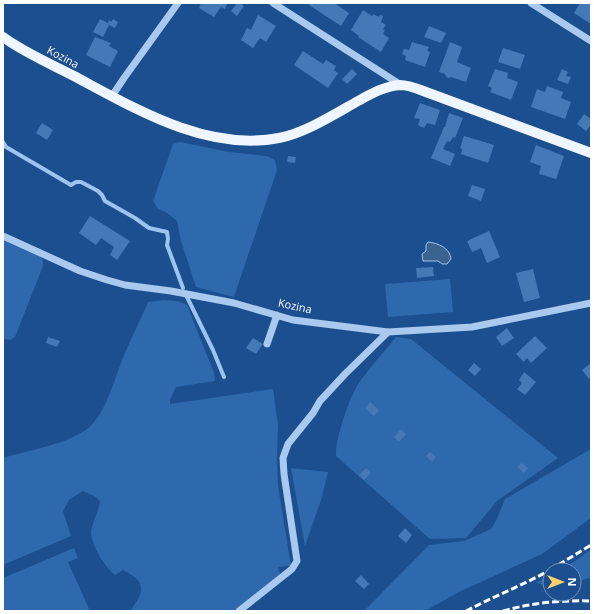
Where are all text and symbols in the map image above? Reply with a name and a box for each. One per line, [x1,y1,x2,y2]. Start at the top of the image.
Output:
street label: Kozina [45,42,82,71]
street label: Kozina [277,295,313,316]
north arrow [542,562,582,602]
text: N [565,578,580,586]

